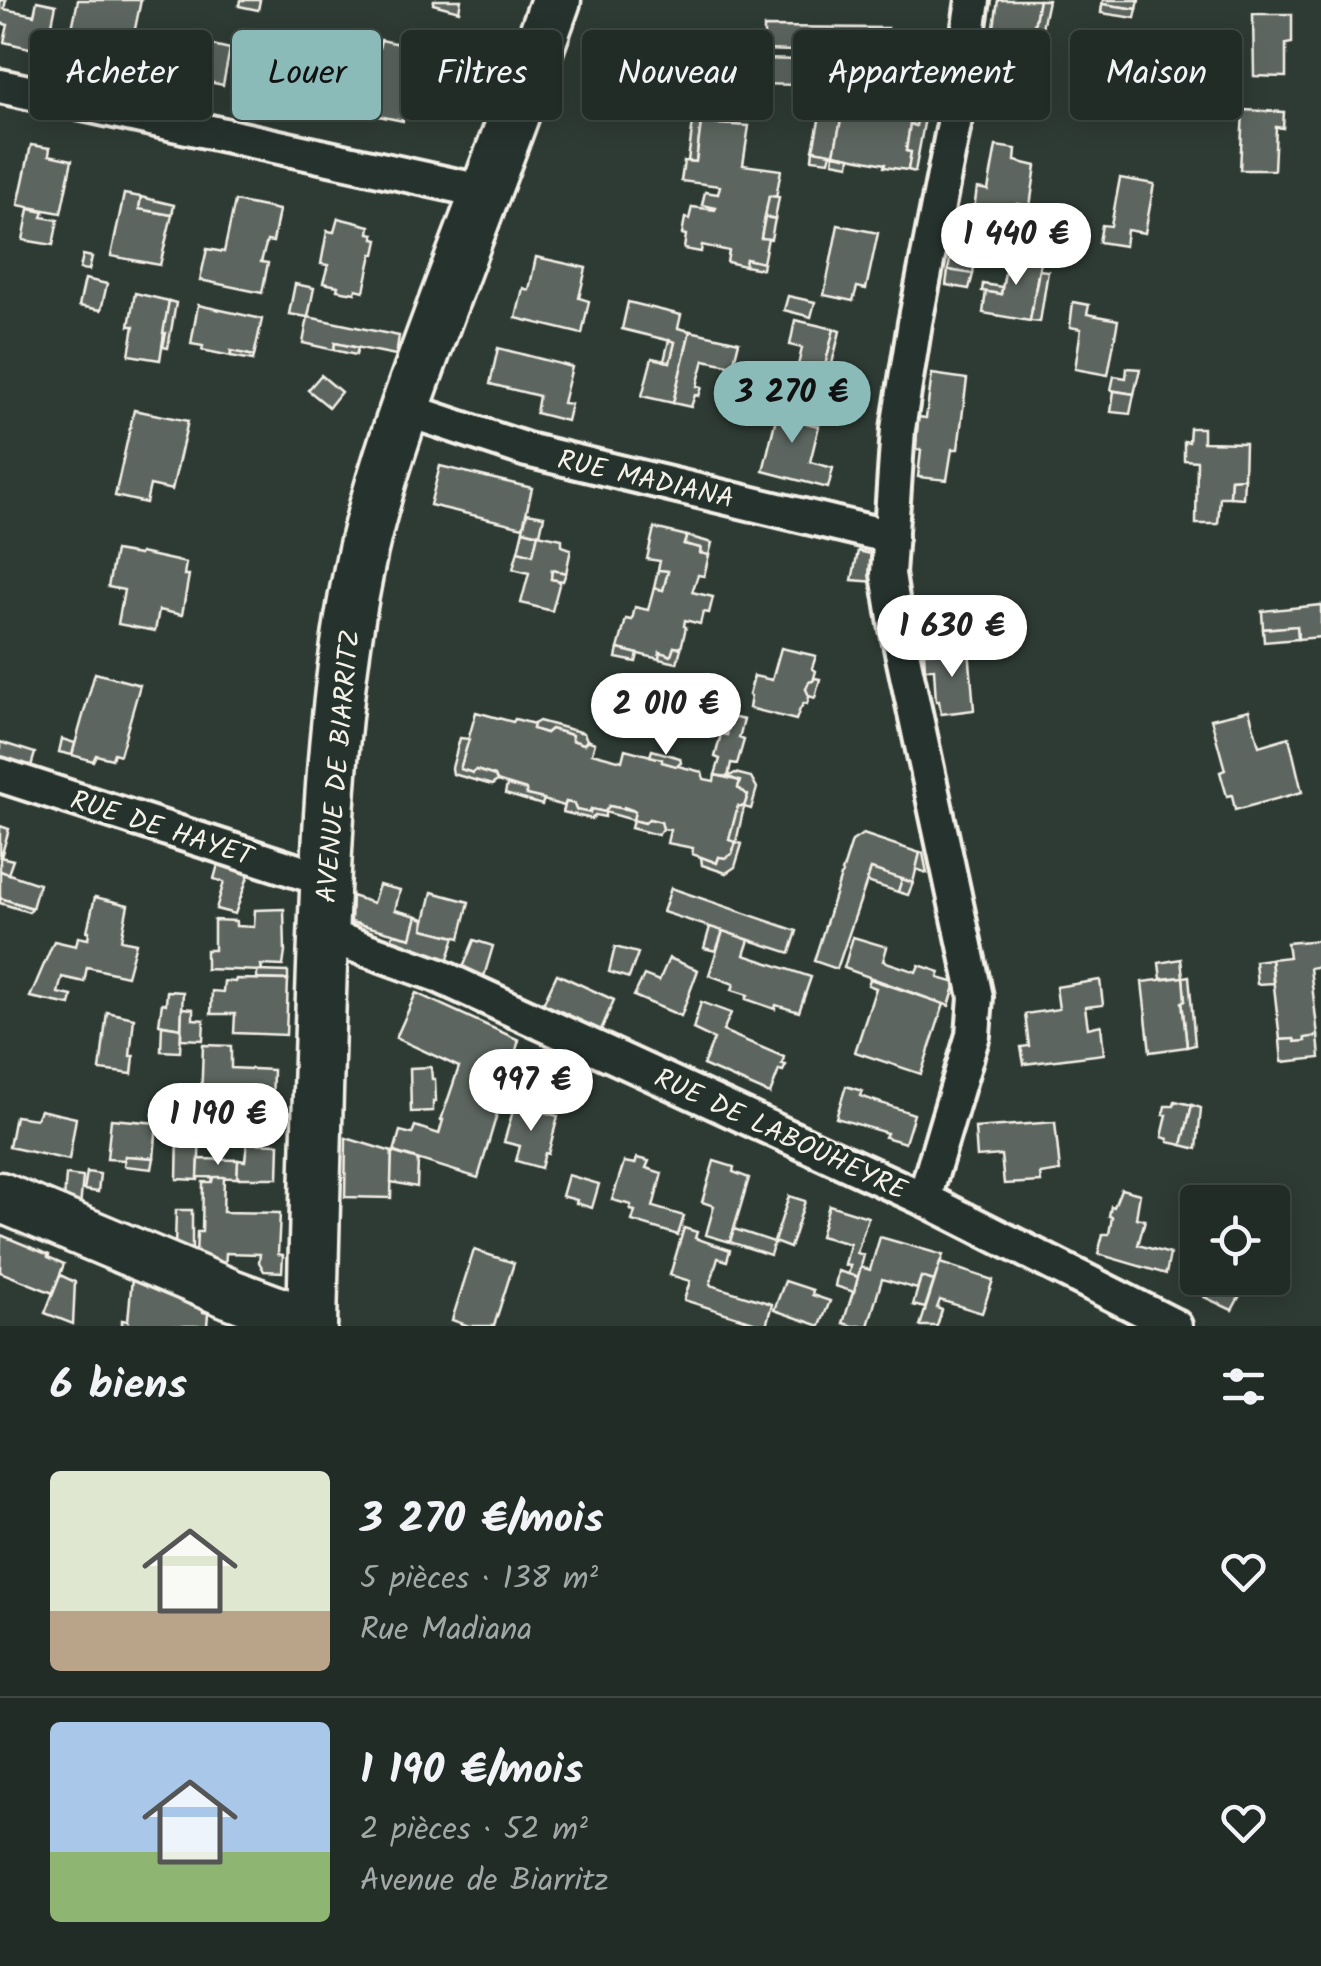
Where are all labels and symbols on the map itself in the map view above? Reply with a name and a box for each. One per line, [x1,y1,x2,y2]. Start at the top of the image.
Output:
pin: 1 440 € [924,203,1108,288]
pin: 3 270 € [700,361,884,446]
street label: RUE MADIANA [553,438,738,523]
pin: 1 630 € [860,595,1044,680]
street label: AVENUE DE BIARRITZ [305,628,374,905]
pin: 2 010 € [574,673,758,758]
street label: RUE DE HAYET [64,779,260,881]
pin: 997 € [461,1049,601,1134]
street label: RUE DE LABOUHEYRE [646,1057,914,1214]
pin: 1 190 € [126,1083,310,1168]

